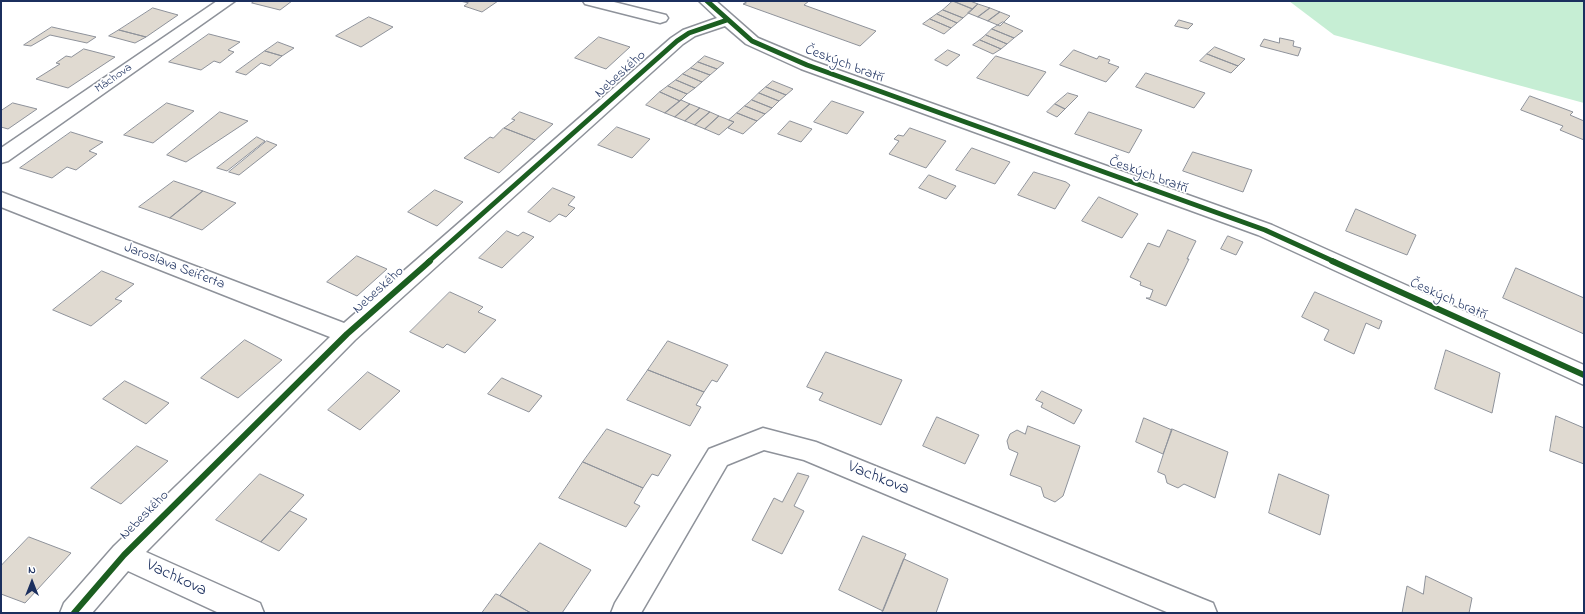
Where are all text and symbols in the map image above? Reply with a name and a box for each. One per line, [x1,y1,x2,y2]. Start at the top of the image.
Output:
street label: Českých bratří [802,42,886,88]
street label: Nebeského [592,48,650,102]
street label: Máchova [93,61,135,97]
street label: Českých bratří [1106,154,1190,198]
street label: Jaroslava Seiferta [121,240,227,294]
street label: Nebeského [350,264,408,318]
street label: Českých bratří [1407,276,1489,324]
street label: Vachkova [844,457,912,501]
street label: Nebeského [117,488,173,544]
street label: Vachkova [142,556,210,602]
north arrow [12,562,52,602]
text: N [28,562,36,578]

